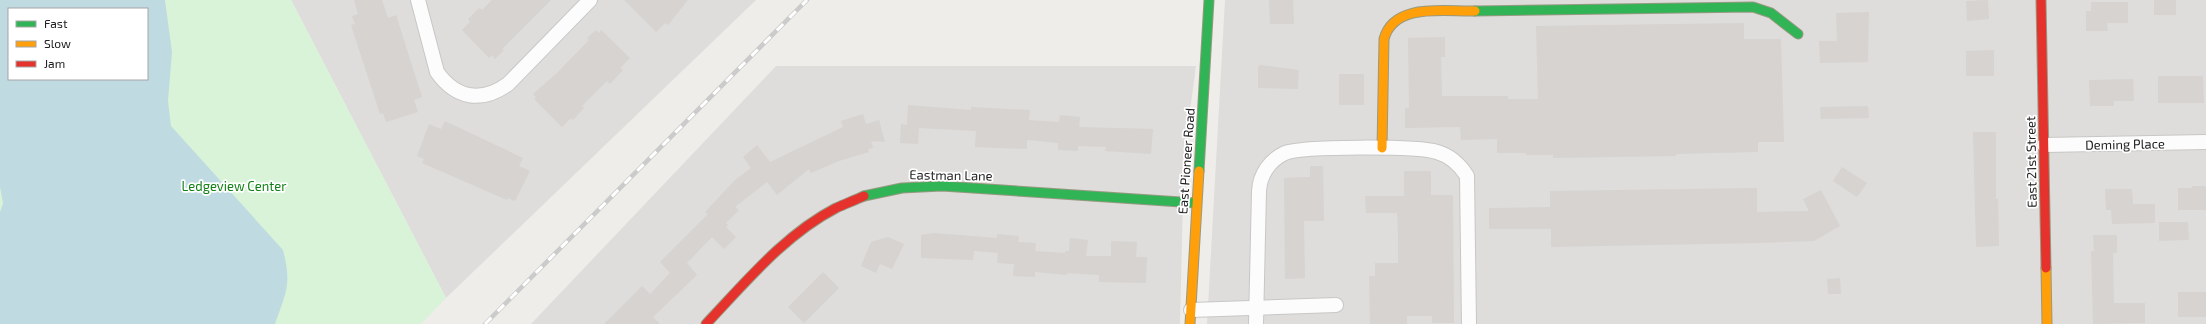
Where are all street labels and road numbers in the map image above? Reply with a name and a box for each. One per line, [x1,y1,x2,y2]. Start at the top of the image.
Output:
street label: East Pioneer Road [1174,107,1198,215]
street label: East 21st Street [2022,116,2040,208]
street label: Deming Place [2085,135,2165,153]
street label: Eastman Lane [909,166,993,184]

